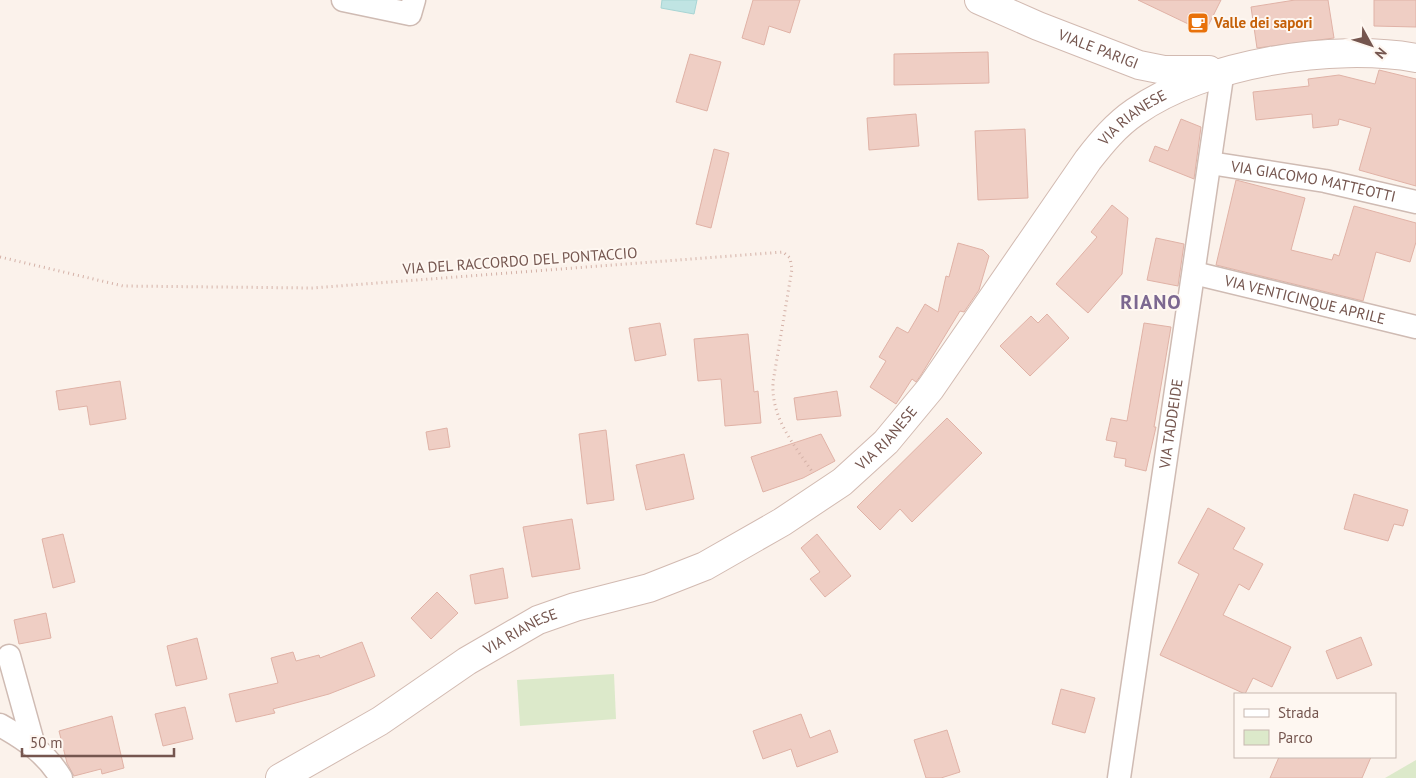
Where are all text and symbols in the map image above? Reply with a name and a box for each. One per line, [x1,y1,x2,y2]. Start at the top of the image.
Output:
cafe icon: Valle dei sapori [1186,11,1210,35]
place label: Valle dei sapori [1213,13,1313,32]
north arrow [1346,20,1396,70]
street label: VIALE PARIGI [1055,24,1141,73]
text: N [1371,44,1391,63]
street label: VIA RIANESE [1093,85,1169,150]
street label: VIA GIACOMO MATTEOTTI [1229,156,1398,206]
street label: VIA DEL RACCORDO DEL PONTACCIO [401,243,638,278]
street label: VIA VENTICINQUE APRILE [1222,270,1387,328]
district label: RIANO [1120,289,1182,315]
street label: VIA TADDEIDE [1154,378,1187,471]
street label: VIA RIANESE [851,402,921,475]
street label: VIA RIANESE [479,604,560,659]
legend [1234,693,1396,758]
text: Strada [1278,703,1319,722]
scale bar [22,726,175,758]
text: Parco [1278,728,1313,747]
text: 50 m [30,733,63,752]

